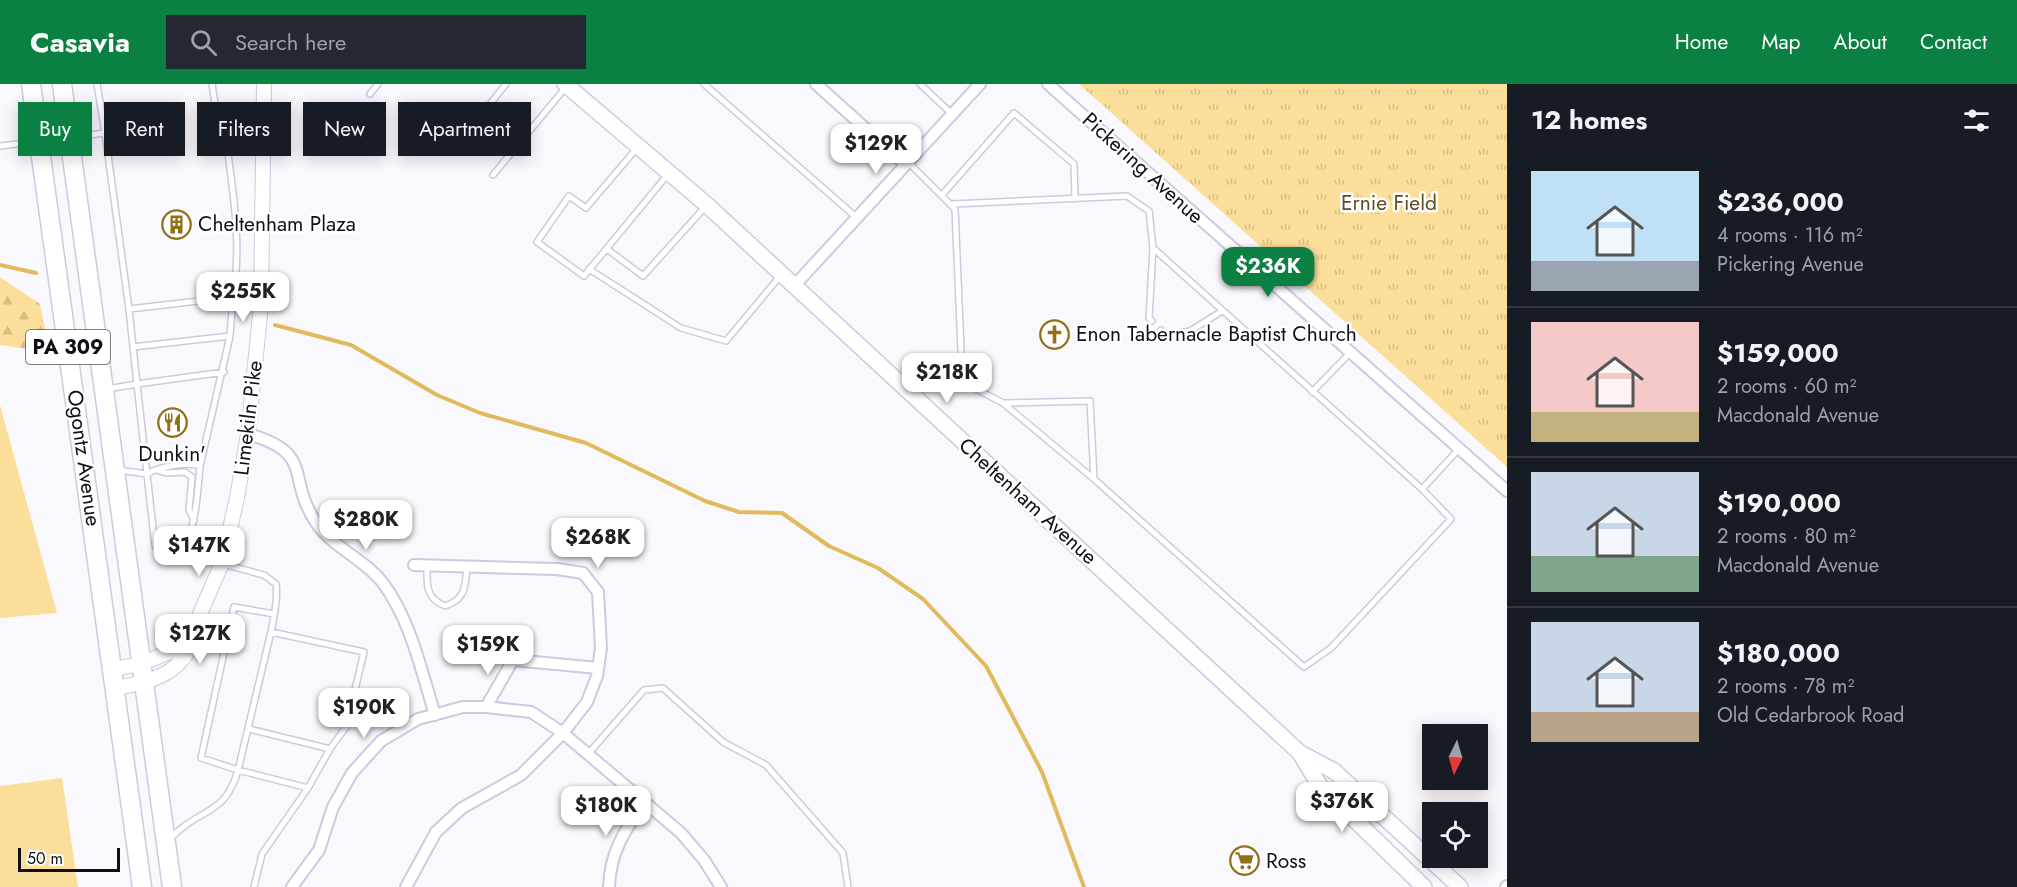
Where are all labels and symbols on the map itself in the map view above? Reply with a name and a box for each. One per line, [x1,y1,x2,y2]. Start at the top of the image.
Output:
street label: Pickering Avenue [1076,105,1210,231]
pin: $129K [834,124,918,175]
park label: Ernie Field [1341,188,1437,218]
building icon: Cheltenham Plaza [161,208,193,240]
place label: Cheltenham Plaza [198,209,356,239]
pin: $236K [1226,247,1310,298]
pin: $255K [201,272,285,323]
church icon: Enon Tabernacle Baptist Church [1039,318,1071,350]
place label: Enon Tabernacle Baptist Church [1076,319,1357,349]
road number: PA 309 [26,330,110,364]
pin: $218K [905,353,989,404]
street label: Limekiln Pike [226,359,270,477]
street label: Ogontz Avenue [60,388,108,528]
restaurant icon: Dunkin' [156,407,188,439]
street label: Cheltenham Avenue [952,431,1104,572]
place label: Dunkin' [138,439,206,469]
pin: $280K [324,500,408,551]
pin: $268K [556,518,640,569]
pin: $147K [157,526,241,577]
pin: $127K [158,614,242,665]
pin: $159K [446,625,530,676]
pin: $190K [322,688,406,739]
north arrow [1422,724,1488,790]
pin: $376K [1300,782,1384,833]
pin: $180K [564,786,648,837]
scale bar [18,845,120,872]
supermarket icon: Ross [1229,845,1261,877]
place label: Ross [1266,846,1306,876]

